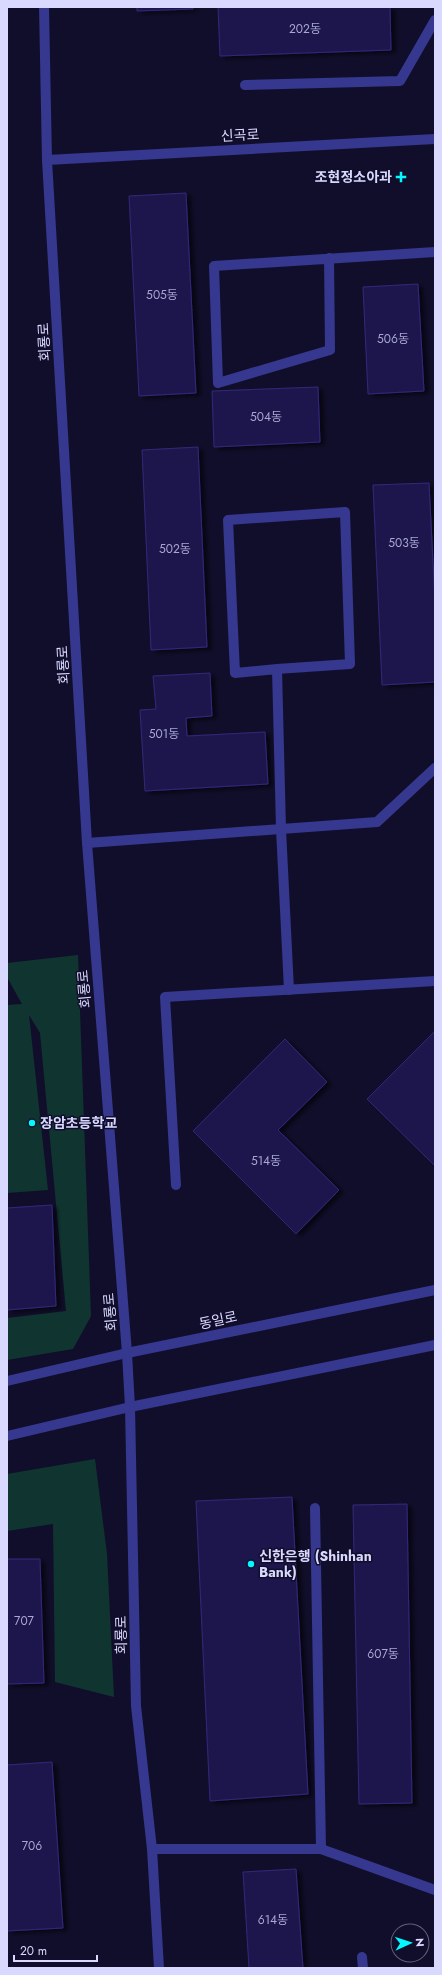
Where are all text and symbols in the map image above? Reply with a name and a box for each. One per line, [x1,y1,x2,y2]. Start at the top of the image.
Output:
house number: 202동 [289,20,321,38]
street label: 신곡로 [220,124,260,146]
place label: 조현정소아과 [315,167,392,187]
marker: 조현정소아과 [395,171,407,183]
house number: 505동 [146,286,178,304]
street label: 회룡로 [33,322,55,362]
house number: 506동 [377,330,409,348]
house number: 504동 [250,408,282,426]
house number: 503동 [388,534,420,552]
house number: 502동 [159,540,191,558]
street label: 회룡로 [52,645,74,685]
house number: 501동 [149,725,179,743]
street label: 회룡로 [72,969,96,1009]
place label: 장암초등학교 [40,1113,117,1133]
marker: 장암초등학교 [27,1118,37,1128]
house number: 514동 [251,1152,281,1170]
street label: 회룡로 [98,1292,122,1332]
street label: 동일로 [197,1306,239,1334]
place label: 신한은행 (Shinhan Bank) [259,1546,372,1582]
marker: 신한은행 (Shinhan Bank) [246,1559,256,1569]
house number: 707 [14,1612,35,1630]
street label: 회룡로 [111,1615,131,1654]
house number: 607동 [367,1645,399,1663]
house number: 706 [22,1837,42,1855]
house number: 614동 [258,1911,288,1929]
north arrow [390,1923,430,1963]
scale bar [14,1937,97,1963]
text: N [412,1938,428,1947]
text: 20 m [20,1942,47,1960]

